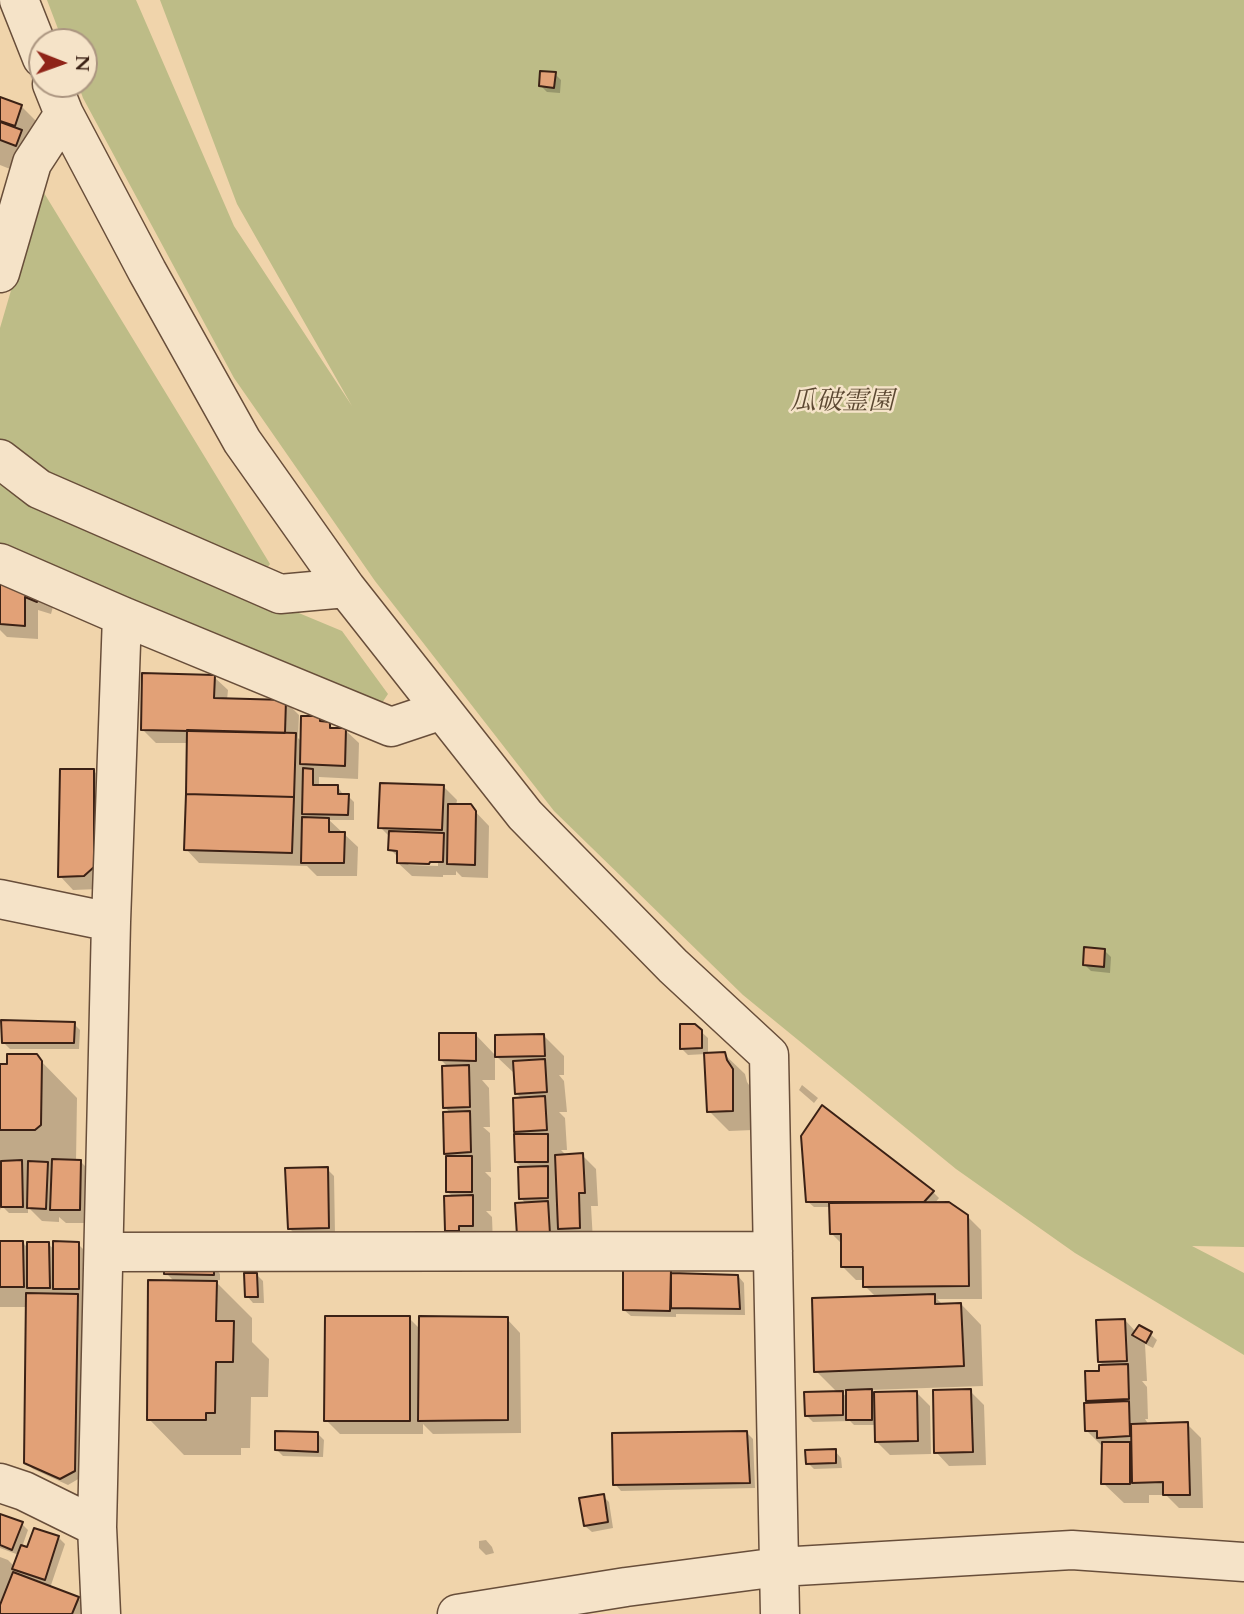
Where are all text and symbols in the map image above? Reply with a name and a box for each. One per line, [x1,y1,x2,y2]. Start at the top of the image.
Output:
north arrow [28,28,98,98]
text: N [69,55,95,72]
park label: 瓜破霊園 [790,387,894,419]

